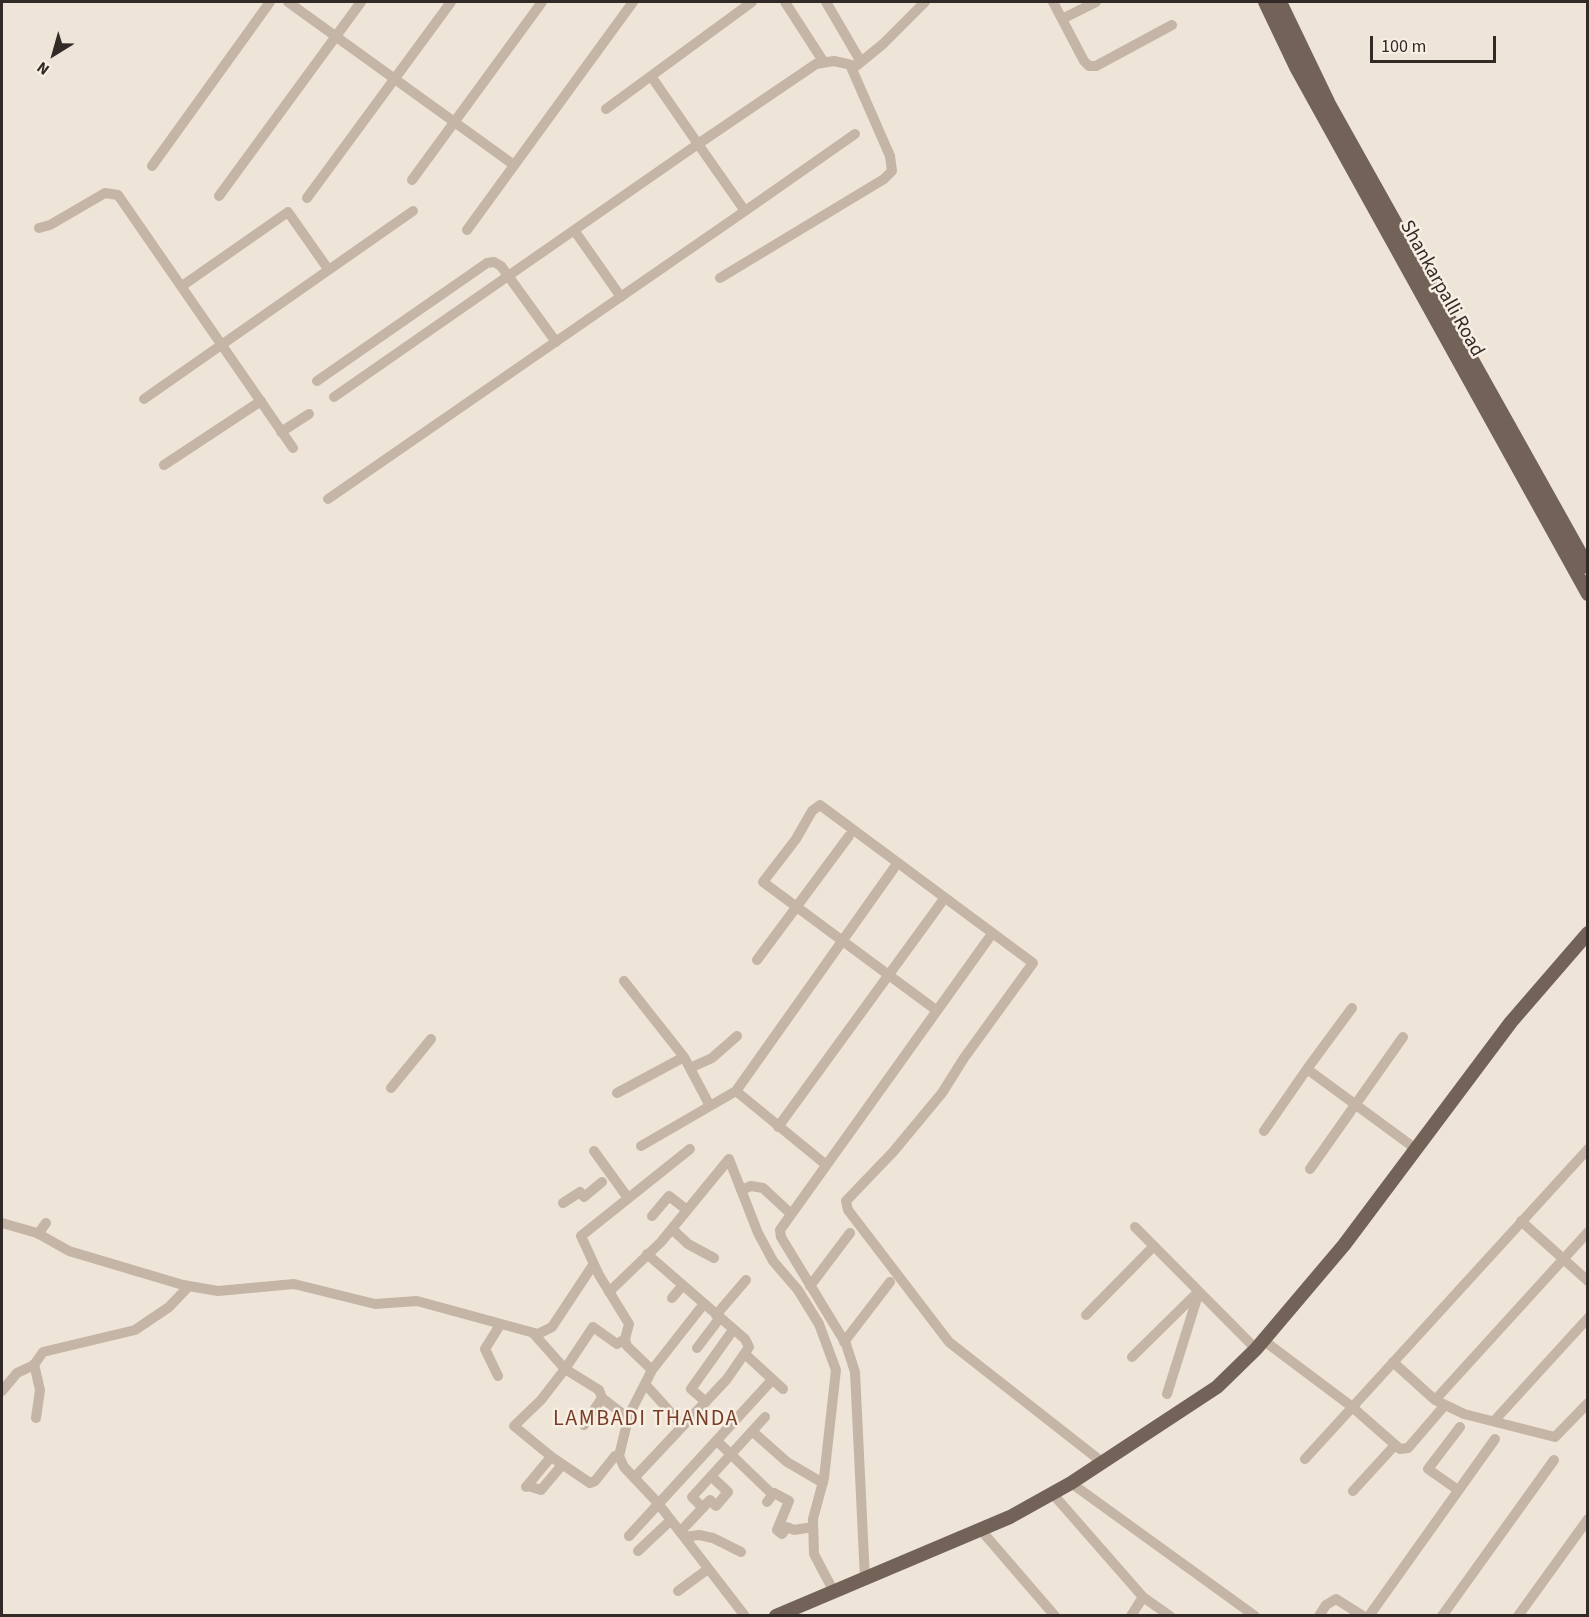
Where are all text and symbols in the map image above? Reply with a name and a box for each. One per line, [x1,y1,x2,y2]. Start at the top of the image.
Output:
north arrow [24,24,84,84]
scale bar [1373,24,1499,62]
text: 100 m [1381,34,1426,59]
text: N [32,56,54,80]
street label: Shankarpalli Road [1394,217,1488,361]
district label: LAMBADI THANDA [553,1407,739,1433]

